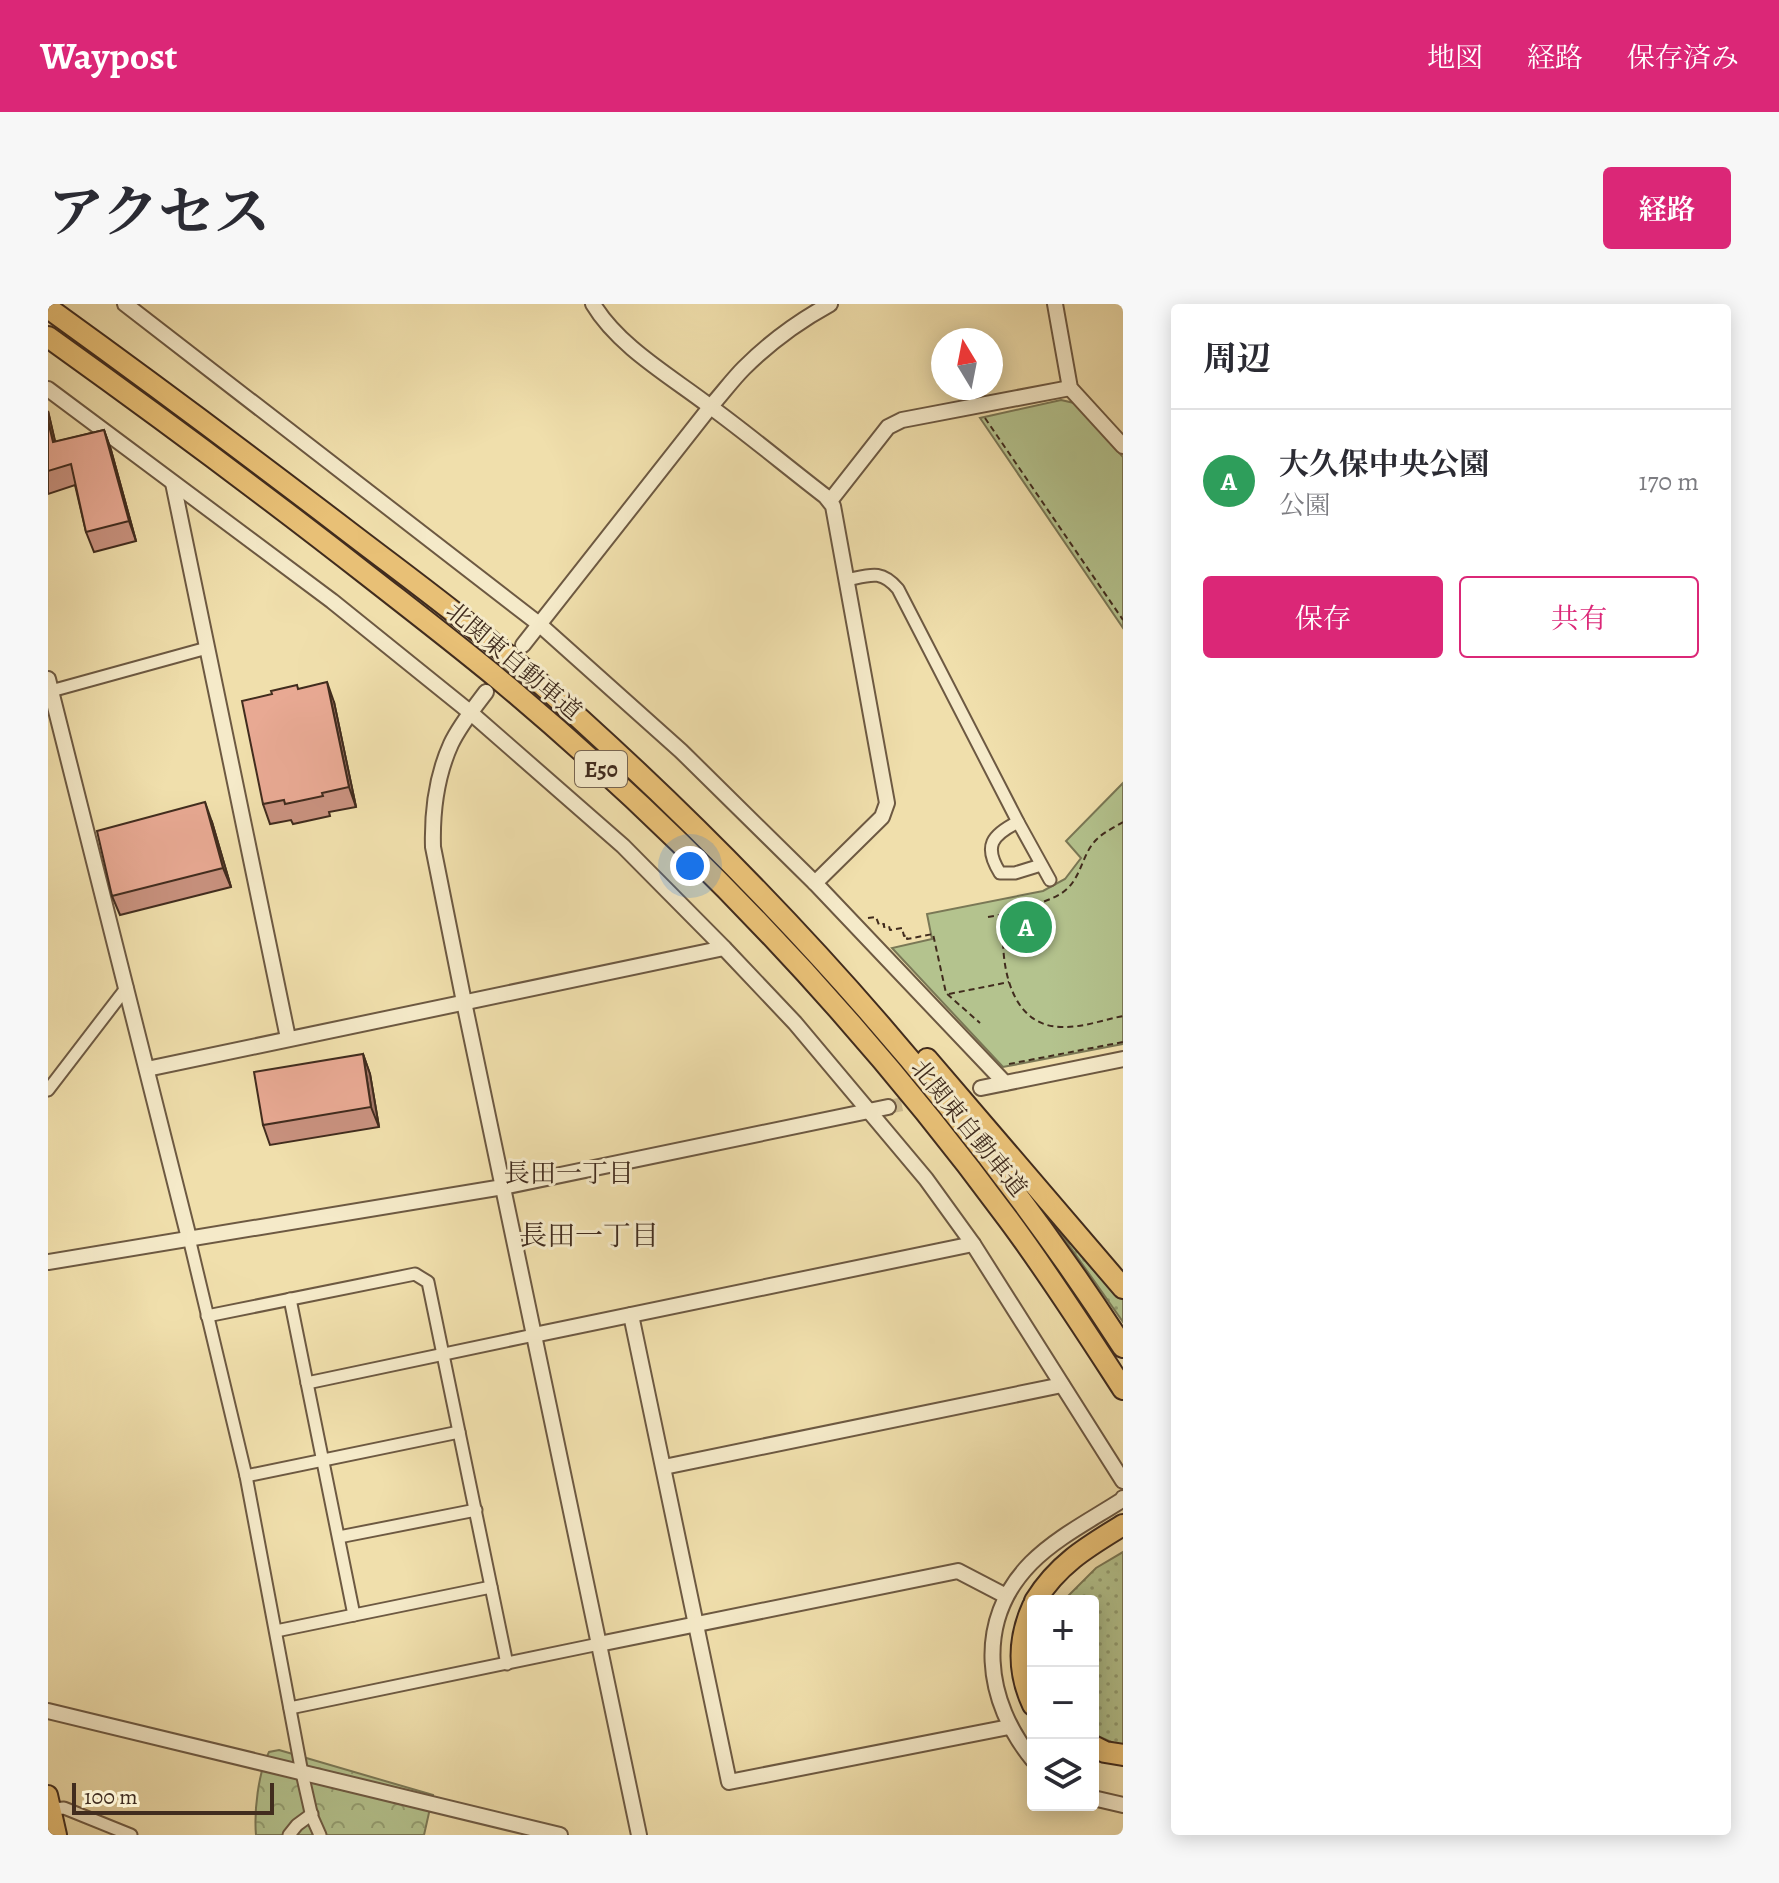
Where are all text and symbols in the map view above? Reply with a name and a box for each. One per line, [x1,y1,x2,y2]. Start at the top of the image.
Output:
text: Waypost [40,30,177,82]
text: 地図 [1427,39,1483,77]
text: 経路 [1527,39,1583,77]
text: 保存済み [1627,39,1739,77]
button: 経路 [1603,167,1731,249]
text: アクセス [48,174,270,250]
north arrow [931,328,1003,400]
text: 周辺 [1203,335,1271,382]
text: 大久保中央公園 [1279,444,1489,484]
text: A [1221,464,1237,499]
text: 170 m [1639,464,1699,499]
text: 公園 [1279,488,1331,523]
button: 保存 [1203,576,1443,658]
button: 共有 [1459,576,1699,658]
street label: 北関東自動車道 [439,595,589,727]
road number: E50 [575,751,627,787]
your location [670,846,710,886]
pin: A [1000,897,1052,957]
street label: 北関東自動車道 [904,1053,1034,1203]
district label: 長田一丁目 [504,1156,634,1191]
district label: 長田一丁目 [519,1217,659,1255]
map controls [1027,1595,1099,1811]
button: + [1027,1595,1099,1667]
button: − [1027,1667,1099,1739]
button: layers [1027,1739,1099,1811]
scale bar [72,1779,274,1815]
text: 100 m [84,1782,138,1812]

